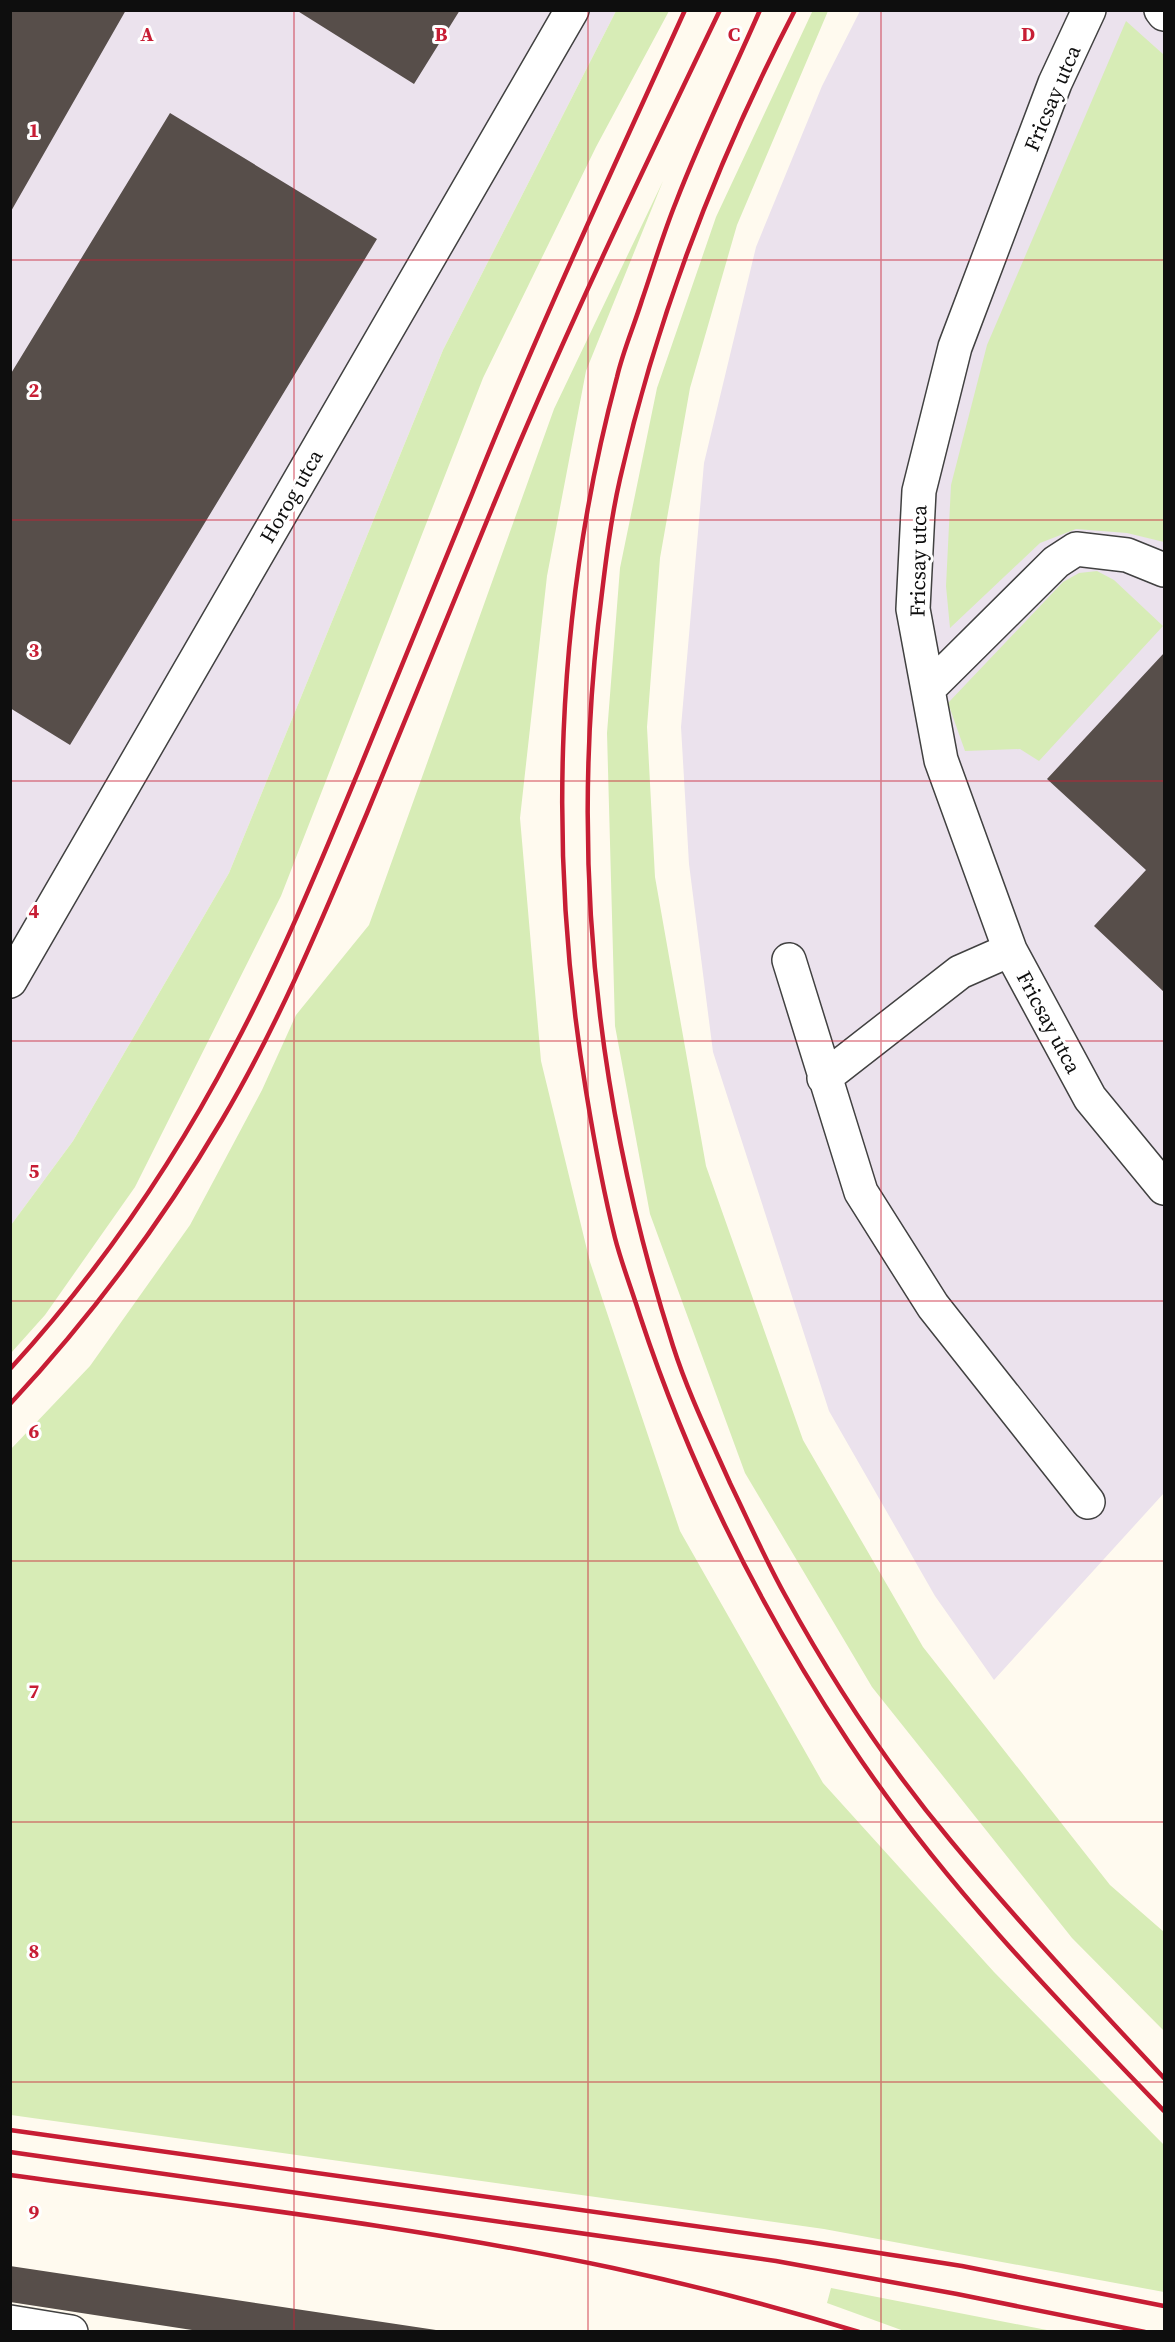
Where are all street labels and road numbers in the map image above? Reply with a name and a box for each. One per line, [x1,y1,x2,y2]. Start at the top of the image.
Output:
street label: Fricsay utca [1017,40,1087,155]
street label: Horog utca [253,444,330,548]
street label: Fricsay utca [903,504,933,617]
street label: Fricsay utca [1010,966,1088,1079]

